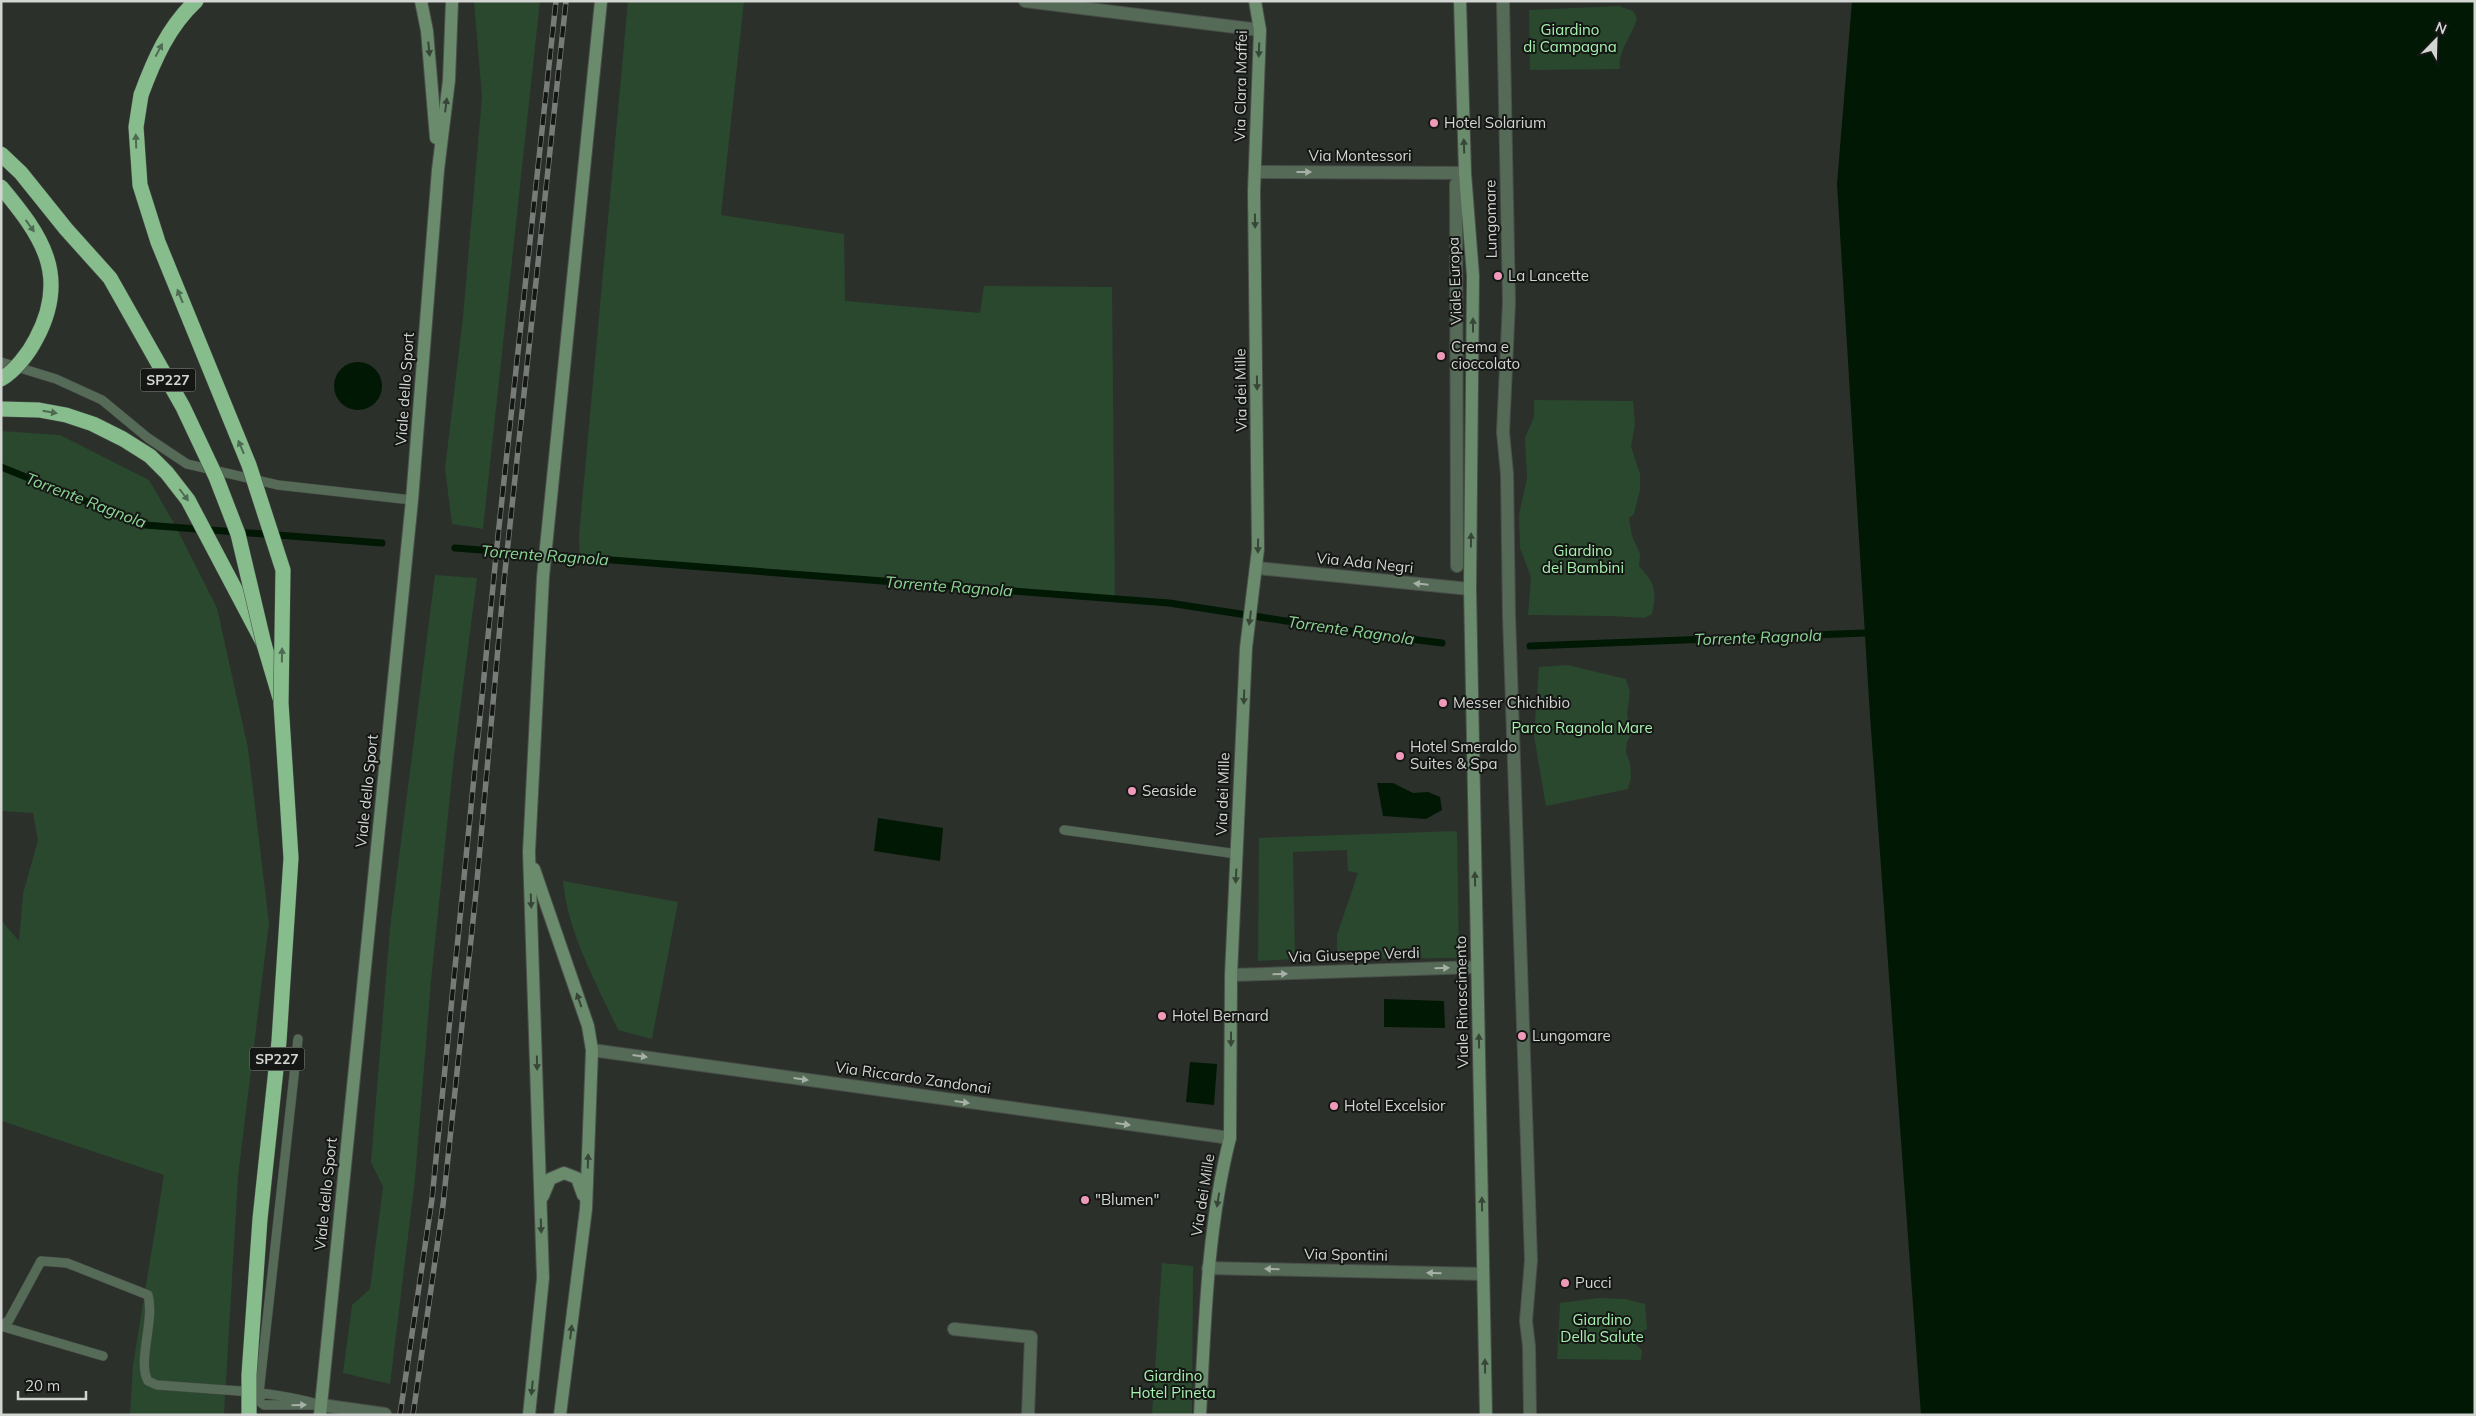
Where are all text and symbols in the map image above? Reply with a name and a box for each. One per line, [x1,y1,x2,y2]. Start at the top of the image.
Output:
north arrow [2411,15,2461,65]
text: N [2433,18,2449,38]
park label: Giardino di Campagna [1523,20,1617,56]
street label: Via Clara Maffei [1230,30,1251,142]
one-way arrow [425,42,433,58]
one-way arrow [1255,42,1263,58]
one-way arrow [155,43,163,58]
one-way arrow [442,96,450,112]
place label: Hotel Solarium [1444,113,1546,132]
marker: Hotel Solarium [1428,117,1440,129]
one-way arrow [132,133,140,149]
one-way arrow [1460,138,1468,154]
street label: Via Montessori [1309,146,1411,165]
one-way arrow [1296,168,1312,176]
street label: Lungomare [1480,179,1501,259]
one-way arrow [1251,213,1259,229]
one-way arrow [25,219,35,232]
street label: Viale Europa [1443,237,1466,325]
place label: La Lancette [1508,266,1589,285]
marker: La Lancette [1492,270,1504,282]
one-way arrow [175,289,183,304]
one-way arrow [1469,317,1477,333]
street label: Viale dello Sport [391,332,418,446]
place label: Crema e cioccolato [1451,337,1520,373]
street label: Via dei Mille [1230,348,1251,432]
marker: Crema e cioccolato [1435,350,1447,362]
road number: SP227 [140,368,196,392]
one-way arrow [1253,376,1261,392]
one-way arrow [42,408,57,416]
one-way arrow [237,440,245,454]
water label: Torrente Ragnola [23,468,150,532]
one-way arrow [179,488,190,501]
one-way arrow [1467,532,1475,548]
one-way arrow [1253,538,1261,554]
water label: Torrente Ragnola [481,541,610,569]
park label: Giardino dei Bambini [1542,541,1624,577]
street label: Via Ada Negri [1316,548,1414,577]
water label: Torrente Ragnola [885,572,1014,600]
one-way arrow [1413,580,1429,588]
one-way arrow [1246,610,1254,626]
water label: Torrente Ragnola [1286,611,1416,649]
water label: Torrente Ragnola [1694,625,1823,649]
one-way arrow [278,646,286,662]
one-way arrow [1239,689,1247,705]
place label: Messer Chichibio [1453,693,1570,712]
marker: Messer Chichibio [1437,697,1449,709]
park label: Parco Ragnola Mare [1511,718,1653,737]
street label: Viale dello Sport [351,734,382,848]
place label: Hotel Smeraldo Suites & Spa [1410,737,1517,773]
marker: Hotel Smeraldo Suites & Spa [1394,750,1406,762]
street label: Via dei Mille [1212,752,1233,836]
place label: Seaside [1142,781,1197,800]
marker: Seaside [1126,785,1138,797]
one-way arrow [1232,869,1240,885]
one-way arrow [1471,870,1479,886]
one-way arrow [527,893,535,909]
street label: Viale Rinascimento [1451,935,1472,1069]
street label: Via Giuseppe Verdi [1288,943,1420,966]
one-way arrow [1434,964,1450,972]
one-way arrow [1272,969,1288,977]
one-way arrow [575,992,583,1007]
place label: Hotel Bernard [1172,1006,1269,1025]
marker: Hotel Bernard [1156,1010,1168,1022]
place label: Lungomare [1532,1026,1611,1045]
marker: Lungomare [1516,1030,1528,1042]
one-way arrow [1227,1031,1235,1047]
one-way arrow [1474,1033,1482,1049]
road number: SP227 [250,1048,304,1070]
one-way arrow [632,1053,648,1061]
one-way arrow [533,1056,541,1072]
street label: Via Riccardo Zandonai [834,1057,992,1098]
one-way arrow [793,1075,809,1083]
place label: Hotel Excelsior [1344,1096,1446,1115]
one-way arrow [954,1098,970,1106]
marker: Hotel Excelsior [1328,1100,1340,1112]
one-way arrow [1115,1120,1131,1128]
street label: Viale dello Sport [310,1137,341,1251]
street label: Via dei Mille [1187,1152,1218,1238]
one-way arrow [584,1153,592,1169]
place label: "Blumen" [1095,1190,1159,1209]
one-way arrow [1214,1193,1222,1209]
marker: "Blumen" [1079,1194,1091,1206]
one-way arrow [1478,1195,1486,1211]
one-way arrow [538,1218,546,1234]
street label: Via Spontini [1304,1244,1388,1265]
one-way arrow [1264,1265,1280,1273]
one-way arrow [1426,1269,1442,1277]
place label: Pucci [1575,1273,1612,1292]
marker: Pucci [1559,1277,1571,1289]
park label: Giardino Della Salute [1560,1310,1644,1346]
one-way arrow [567,1323,575,1339]
one-way arrow [1481,1358,1489,1374]
park label: Giardino Hotel Pineta [1130,1366,1216,1402]
scale bar [18,1368,85,1400]
text: 20 m [25,1376,60,1395]
one-way arrow [528,1380,536,1396]
one-way arrow [291,1401,307,1409]

